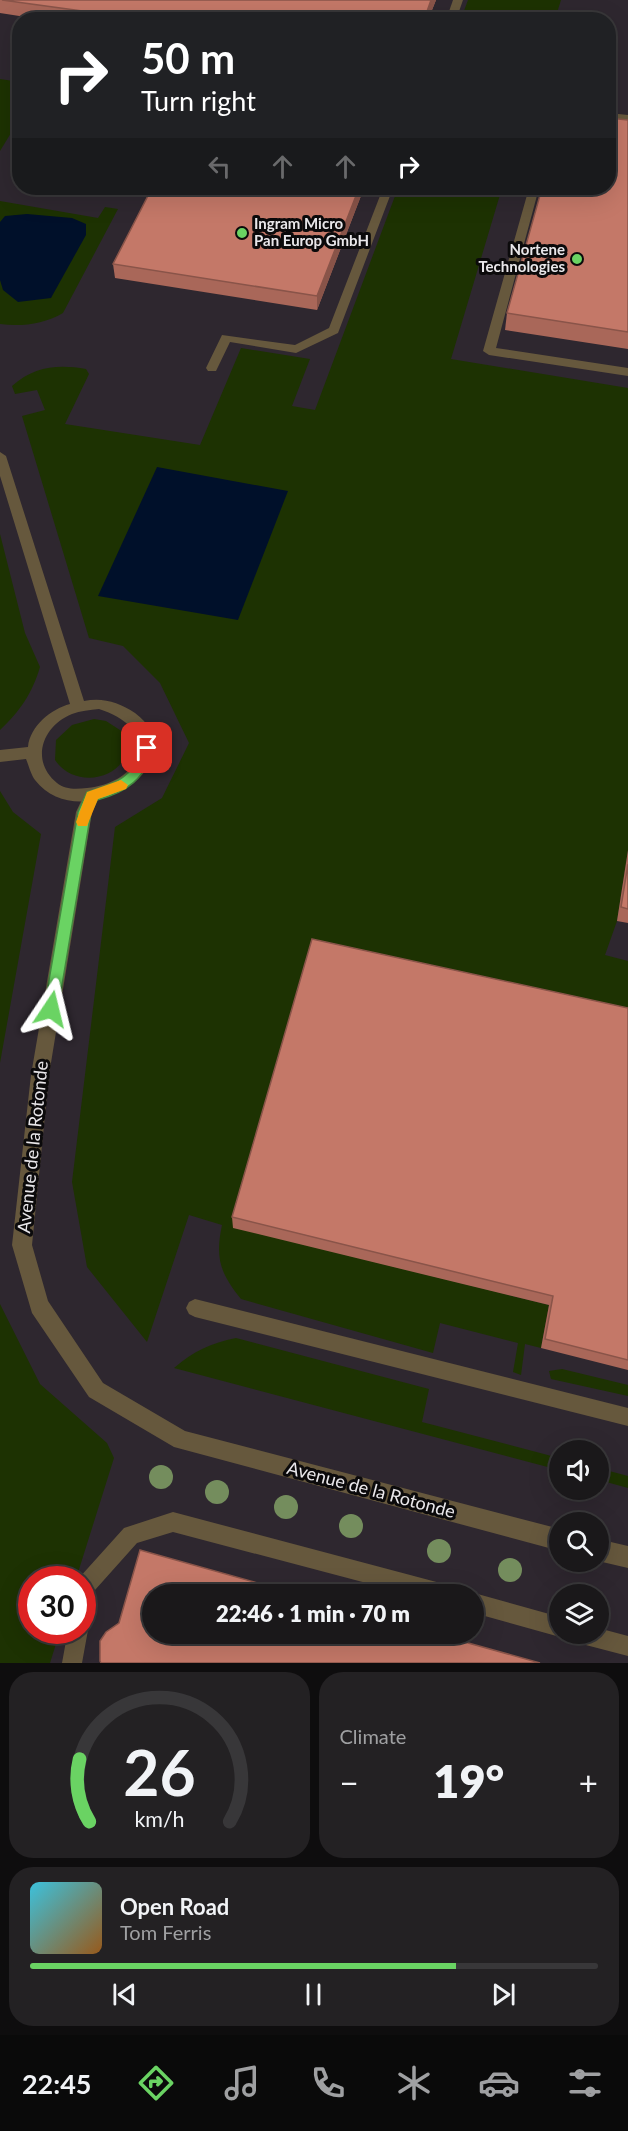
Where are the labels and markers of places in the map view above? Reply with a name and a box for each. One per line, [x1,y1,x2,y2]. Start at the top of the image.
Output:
place label: Ingram Micro Pan Europ GmbH [254,214,369,249]
marker: Ingram Micro Pan Europ GmbH [235,226,249,240]
place label: Nortene Technologies [478,240,565,275]
marker: Nortene Technologies [570,252,584,266]
pin [121,722,172,773]

